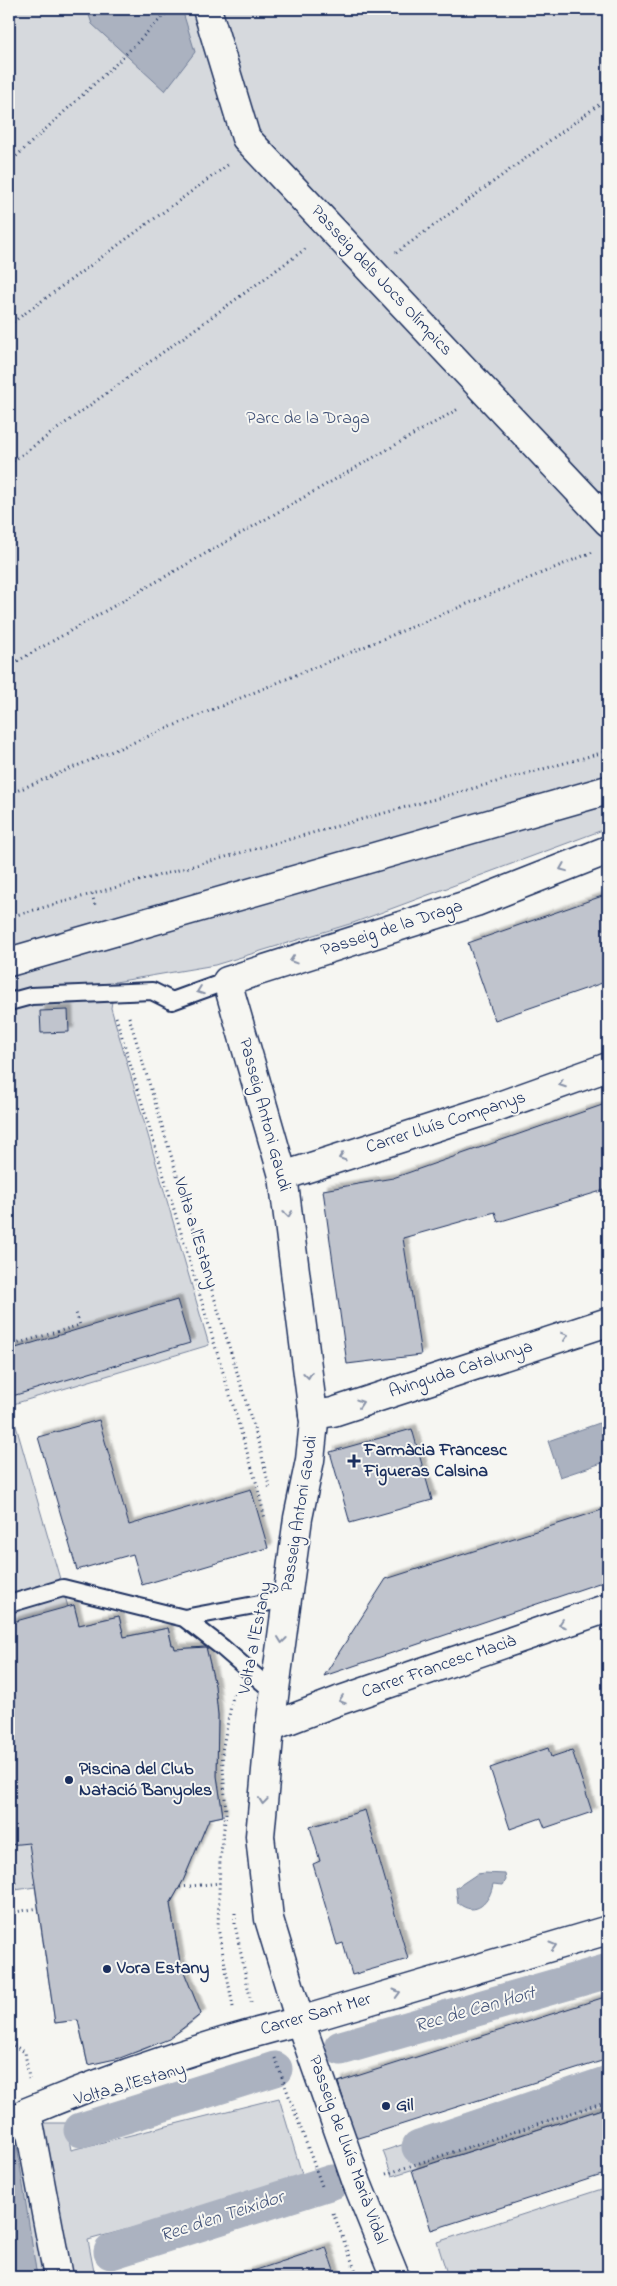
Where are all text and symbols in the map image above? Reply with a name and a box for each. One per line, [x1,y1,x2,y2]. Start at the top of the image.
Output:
street label: Passeig dels Jocs Olímpics [303,200,458,363]
park label: Parc de la Draga [246,406,370,433]
one-way arrow [559,862,568,872]
street label: Passeig de la Draga [318,894,466,965]
one-way arrow [290,954,298,964]
one-way arrow [196,985,205,995]
street label: Passeig Antoni Gaudi [230,1035,297,1195]
one-way arrow [559,1078,567,1088]
street label: Carrer Lluís Companys [363,1085,529,1161]
one-way arrow [338,1152,347,1162]
street label: Volta a l'Estany [166,1174,224,1292]
one-way arrow [282,1210,293,1218]
one-way arrow [560,1332,568,1342]
street label: Avinguda Catalunya [386,1334,537,1407]
one-way arrow [302,1372,313,1380]
one-way arrow [356,1399,364,1409]
street label: Passeig Antoni Gaudi [275,1434,326,1594]
place label: Farmàcia Francesc Figueras Calsina [363,1438,508,1486]
marker: Farmàcia Francesc Figueras Calsina [348,1455,360,1467]
street label: Volta a l'Estany [232,1579,280,1698]
one-way arrow [558,1618,567,1628]
street label: Carrer Francesc Macià [358,1628,520,1706]
one-way arrow [277,1636,288,1644]
one-way arrow [339,1694,347,1704]
place label: Piscina del Club Natació Banyoles [79,1757,212,1805]
marker: Piscina del Club Natació Banyoles [63,1774,75,1786]
one-way arrow [258,1797,269,1805]
one-way arrow [548,1942,556,1952]
place label: Vora Estany [116,1956,209,1983]
marker: Vora Estany [101,1963,113,1975]
water label: Rec de Can Hort [412,1979,540,2040]
street label: Carrer Sant Mer [258,1987,375,2043]
one-way arrow [392,1988,400,1998]
street label: Passeig de Lluís Marià Vidal [300,2052,393,2248]
street label: Volta a l'Estany [70,2057,189,2114]
place label: Gil [396,2093,414,2119]
marker: Gil [380,2100,392,2112]
water label: Rec d'en Teixidor [157,2184,289,2250]

